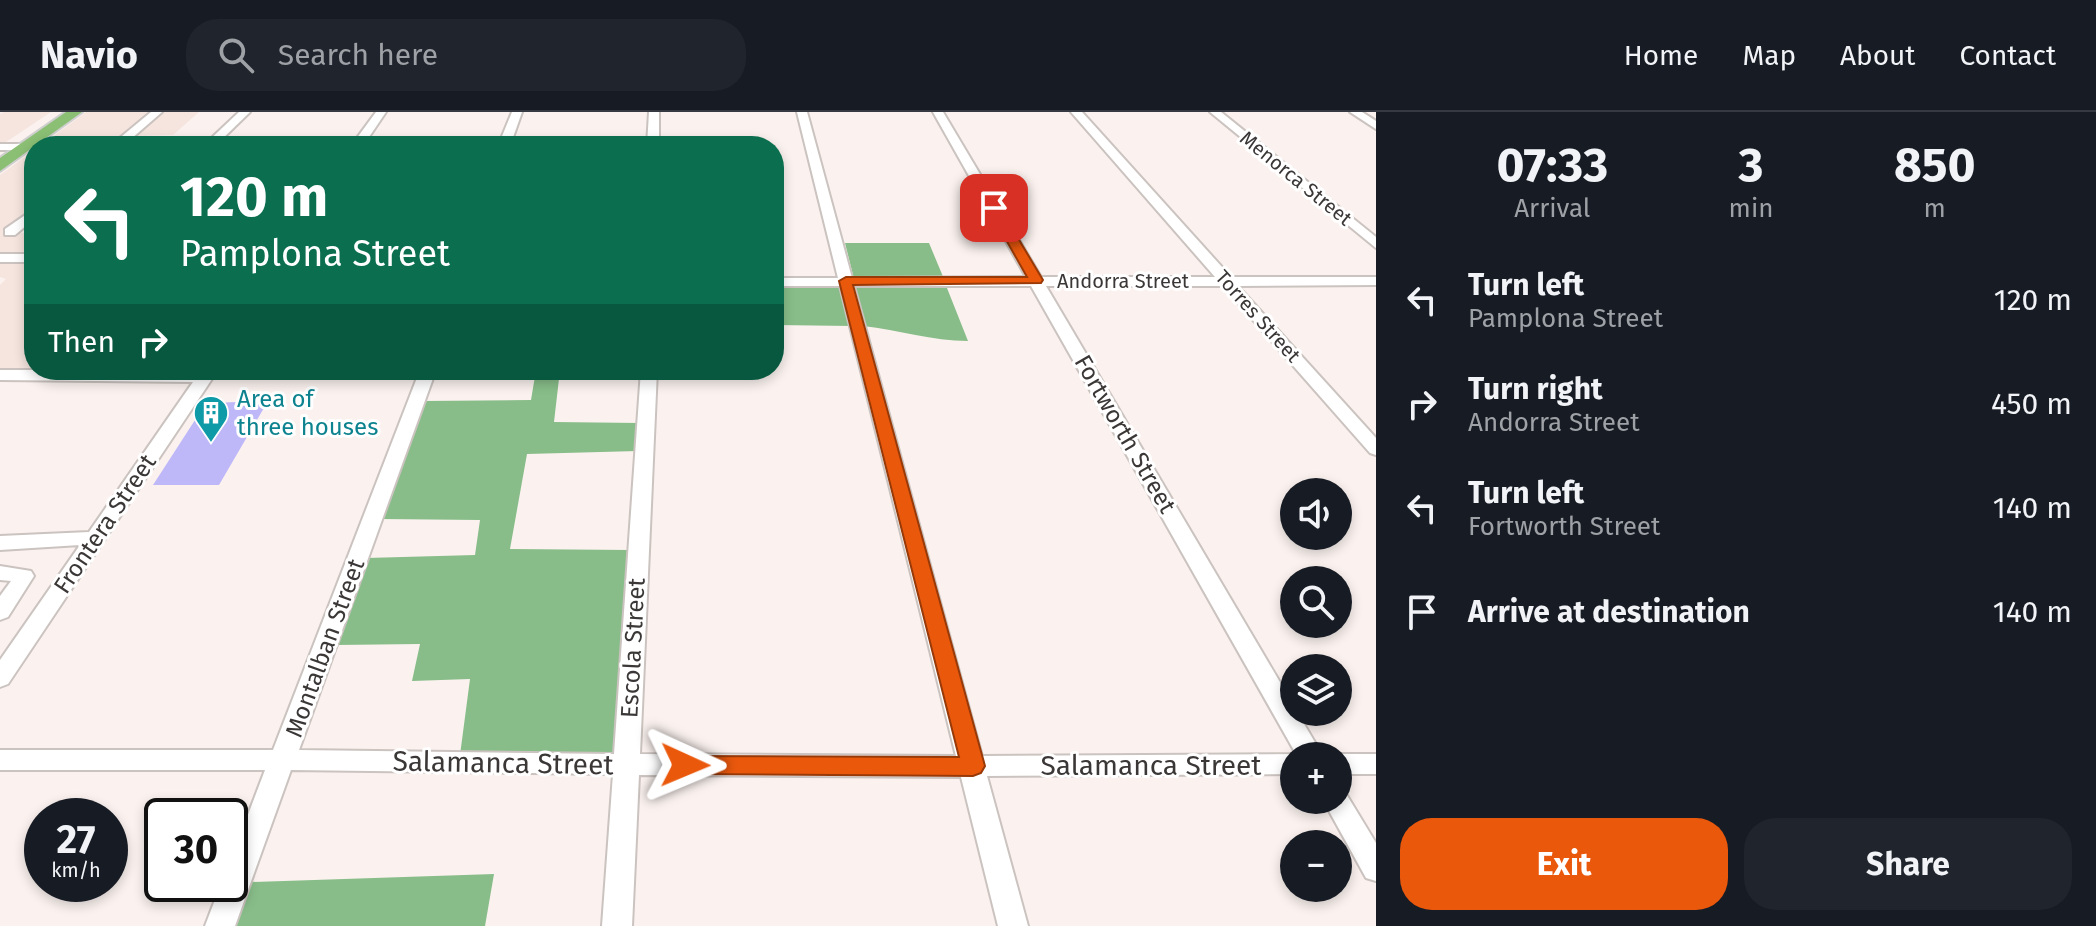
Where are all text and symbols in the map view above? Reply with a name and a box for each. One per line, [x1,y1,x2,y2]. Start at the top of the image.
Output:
search box [186,19,746,91]
text: Navio [40,32,138,78]
icon: search [214,33,258,77]
text: Search here [278,37,438,73]
text: Home [1624,39,1698,72]
text: Map [1742,39,1796,72]
text: About [1840,39,1915,72]
text: Contact [1959,39,2056,72]
street label: Menorca Street [1235,126,1357,231]
text: 07:33 [1496,136,1608,194]
text: 3 [1739,136,1764,194]
text: 850 [1894,136,1976,194]
text: 120 m [180,164,328,231]
icon: left [48,168,152,272]
pin [960,174,1028,242]
icon: arrive [972,186,1016,230]
text: Arrival [1514,193,1590,224]
text: min [1729,193,1773,224]
text: m [1924,193,1946,224]
text: Pamplona Street [180,232,450,276]
street label: Torres Street [1210,265,1306,368]
text: Turn left [1468,267,1584,303]
street label: Andorra Street [1057,269,1190,293]
icon: left [1400,278,1444,322]
text: 120 m [1994,282,2072,318]
text: Pamplona Street [1468,303,1663,334]
icon: right [131,320,175,364]
text: Then [48,324,115,360]
street label: Fortworth Street [1068,350,1182,518]
text: Turn right [1468,371,1603,407]
icon: right [1400,382,1444,426]
place label: Area of three houses [237,385,378,441]
text: 450 m [1991,386,2072,422]
building icon: Area of three houses [192,394,230,444]
text: Andorra Street [1468,407,1640,438]
street label: Frontera Street [48,449,162,599]
text: Turn left [1468,475,1584,511]
map controls [1280,478,1352,902]
button: sound [1280,478,1352,550]
icon: left [1400,486,1444,530]
text: 140 m [1993,490,2072,526]
text: Fortworth Street [1468,511,1660,542]
street label: Montalban Street [280,555,370,741]
button: search [1280,566,1352,638]
street label: Escola Street [615,577,651,719]
icon: arrive [1400,590,1444,634]
text: Arrive at destination [1468,594,1750,630]
text: 140 m [1993,594,2072,630]
button: layers [1280,654,1352,726]
position arrow [643,723,727,807]
button: + [1280,742,1352,814]
street label: Salamanca Street [392,745,615,781]
street label: Salamanca Street [1041,749,1262,782]
speed limit sign: 30 [144,798,248,902]
text: 27 [57,816,96,864]
button: Exit [1400,818,1728,910]
button: Share [1744,818,2072,910]
button: − [1280,830,1352,902]
text: km/h [51,858,101,882]

